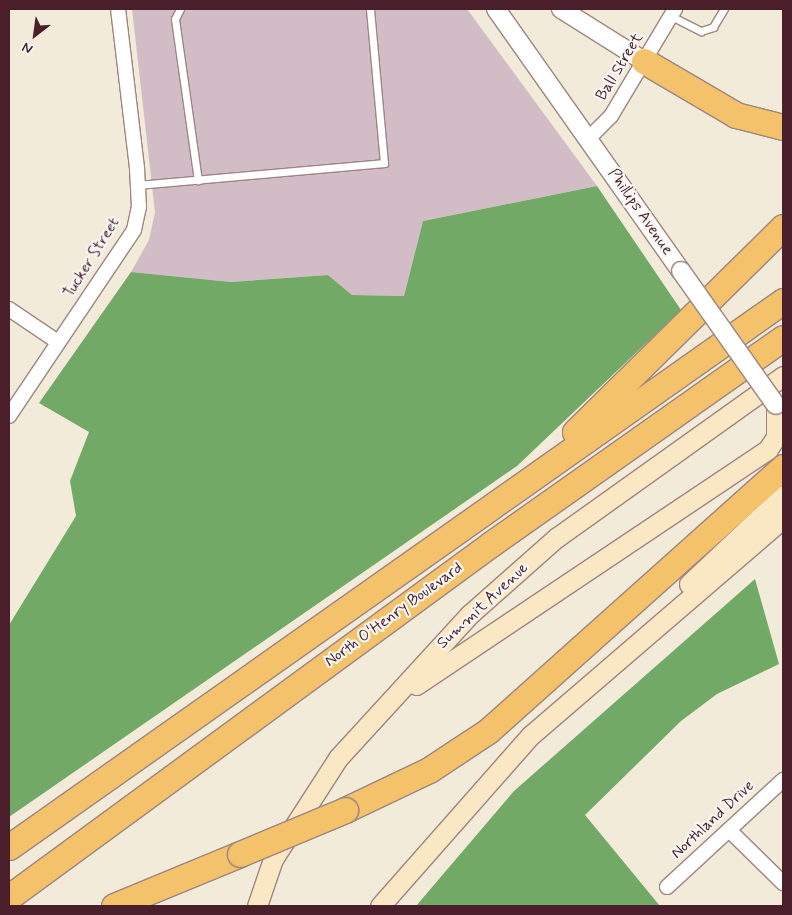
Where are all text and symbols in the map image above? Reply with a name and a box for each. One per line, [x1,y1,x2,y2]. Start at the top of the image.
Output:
north arrow [10,10,60,60]
street label: Ball Street [592,30,648,104]
text: N [19,38,36,58]
street label: Phillips Avenue [603,165,677,259]
street label: Tucker Street [59,213,125,303]
street label: North O'Henry Boulevard [321,558,467,672]
street label: Summit Avenue [434,559,532,653]
street label: Northland Drive [668,777,758,863]

